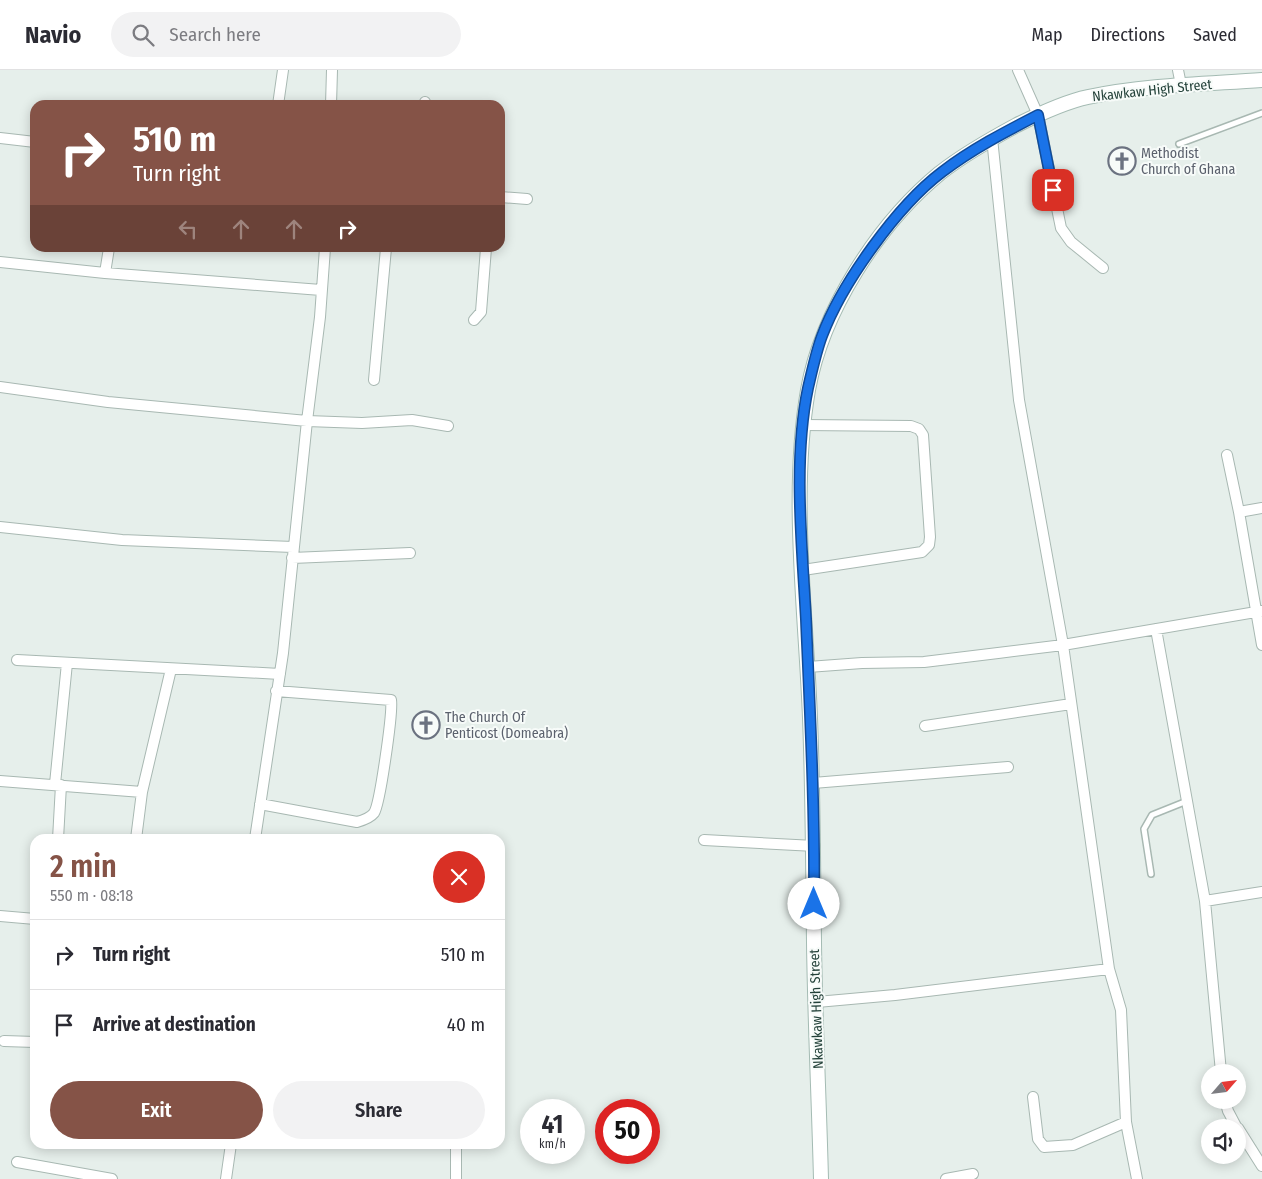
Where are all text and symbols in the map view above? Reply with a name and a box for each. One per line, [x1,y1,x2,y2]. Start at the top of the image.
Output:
search box [111,12,461,57]
text: Navio [25,21,81,49]
icon: search [129,21,157,49]
text: Search here [169,23,261,46]
text: Map [1031,24,1063,46]
text: Directions [1091,24,1165,46]
text: Saved [1193,24,1237,46]
street label: Nkawkaw High Street [1091,76,1213,105]
text: 510 m [133,118,216,160]
icon: right [50,120,115,185]
place label: Methodist Church of Ghana [1141,145,1235,178]
church icon: Methodist Church of Ghana [1107,146,1137,176]
text: Turn right [133,160,221,187]
pin [1032,169,1074,211]
icon: arrive [1039,176,1067,204]
icon: left [174,215,202,243]
icon: ahead [227,215,255,243]
icon: ahead [280,215,308,243]
icon: right [333,215,361,243]
place label: The Church Of Penticost (Domeabra) [445,709,568,742]
church icon: The Church Of Penticost (Domeabra) [411,710,441,740]
text: 2 min [50,849,117,885]
button: close [433,851,485,903]
position arrow [787,877,839,929]
text: 550 m · 08:18 [50,886,133,905]
icon: right [50,941,78,969]
text: Turn right [93,943,170,966]
text: 510 m [441,943,485,966]
street label: Nkawkaw High Street [806,948,827,1069]
icon: arrive [50,1011,78,1039]
text: Arrive at destination [93,1013,256,1036]
text: 40 m [447,1013,485,1036]
north arrow [1201,1064,1246,1109]
map controls [1201,1064,1246,1164]
button: Exit [50,1081,263,1139]
button: Share [273,1081,485,1139]
speed limit sign: 50 [595,1099,660,1164]
text: 41 [542,1110,563,1140]
button: sound [1201,1119,1246,1164]
text: km/h [539,1137,566,1151]

